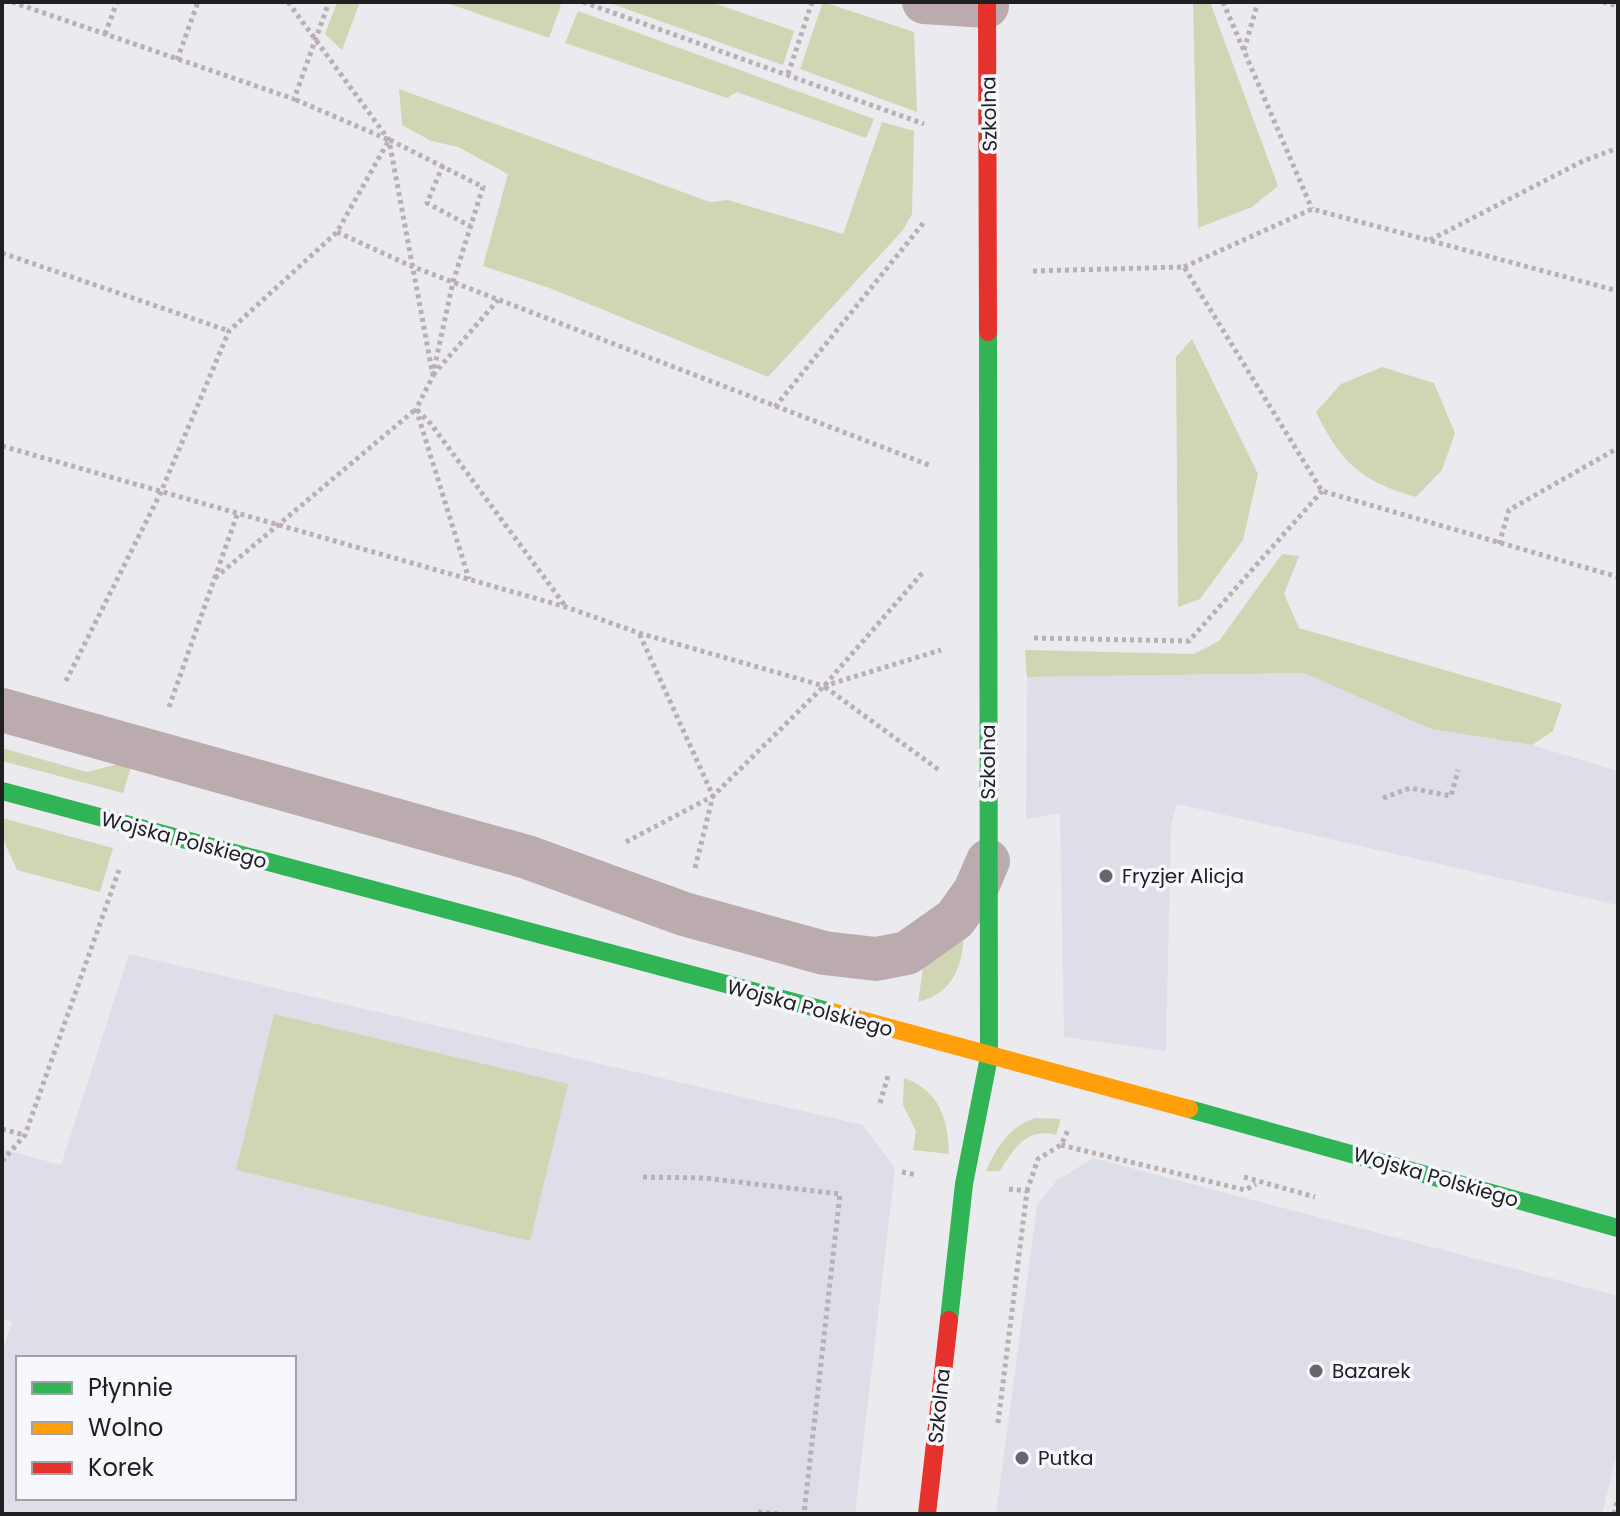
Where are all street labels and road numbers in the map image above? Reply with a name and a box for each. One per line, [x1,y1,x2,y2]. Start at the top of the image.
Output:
street label: Szkolna [974,76,1004,152]
street label: Szkolna [974,724,1002,800]
street label: Wojska Polskiego [98,804,270,876]
street label: Wojska Polskiego [724,972,896,1044]
street label: Wojska Polskiego [1350,1140,1522,1214]
street label: Szkolna [921,1367,957,1445]

